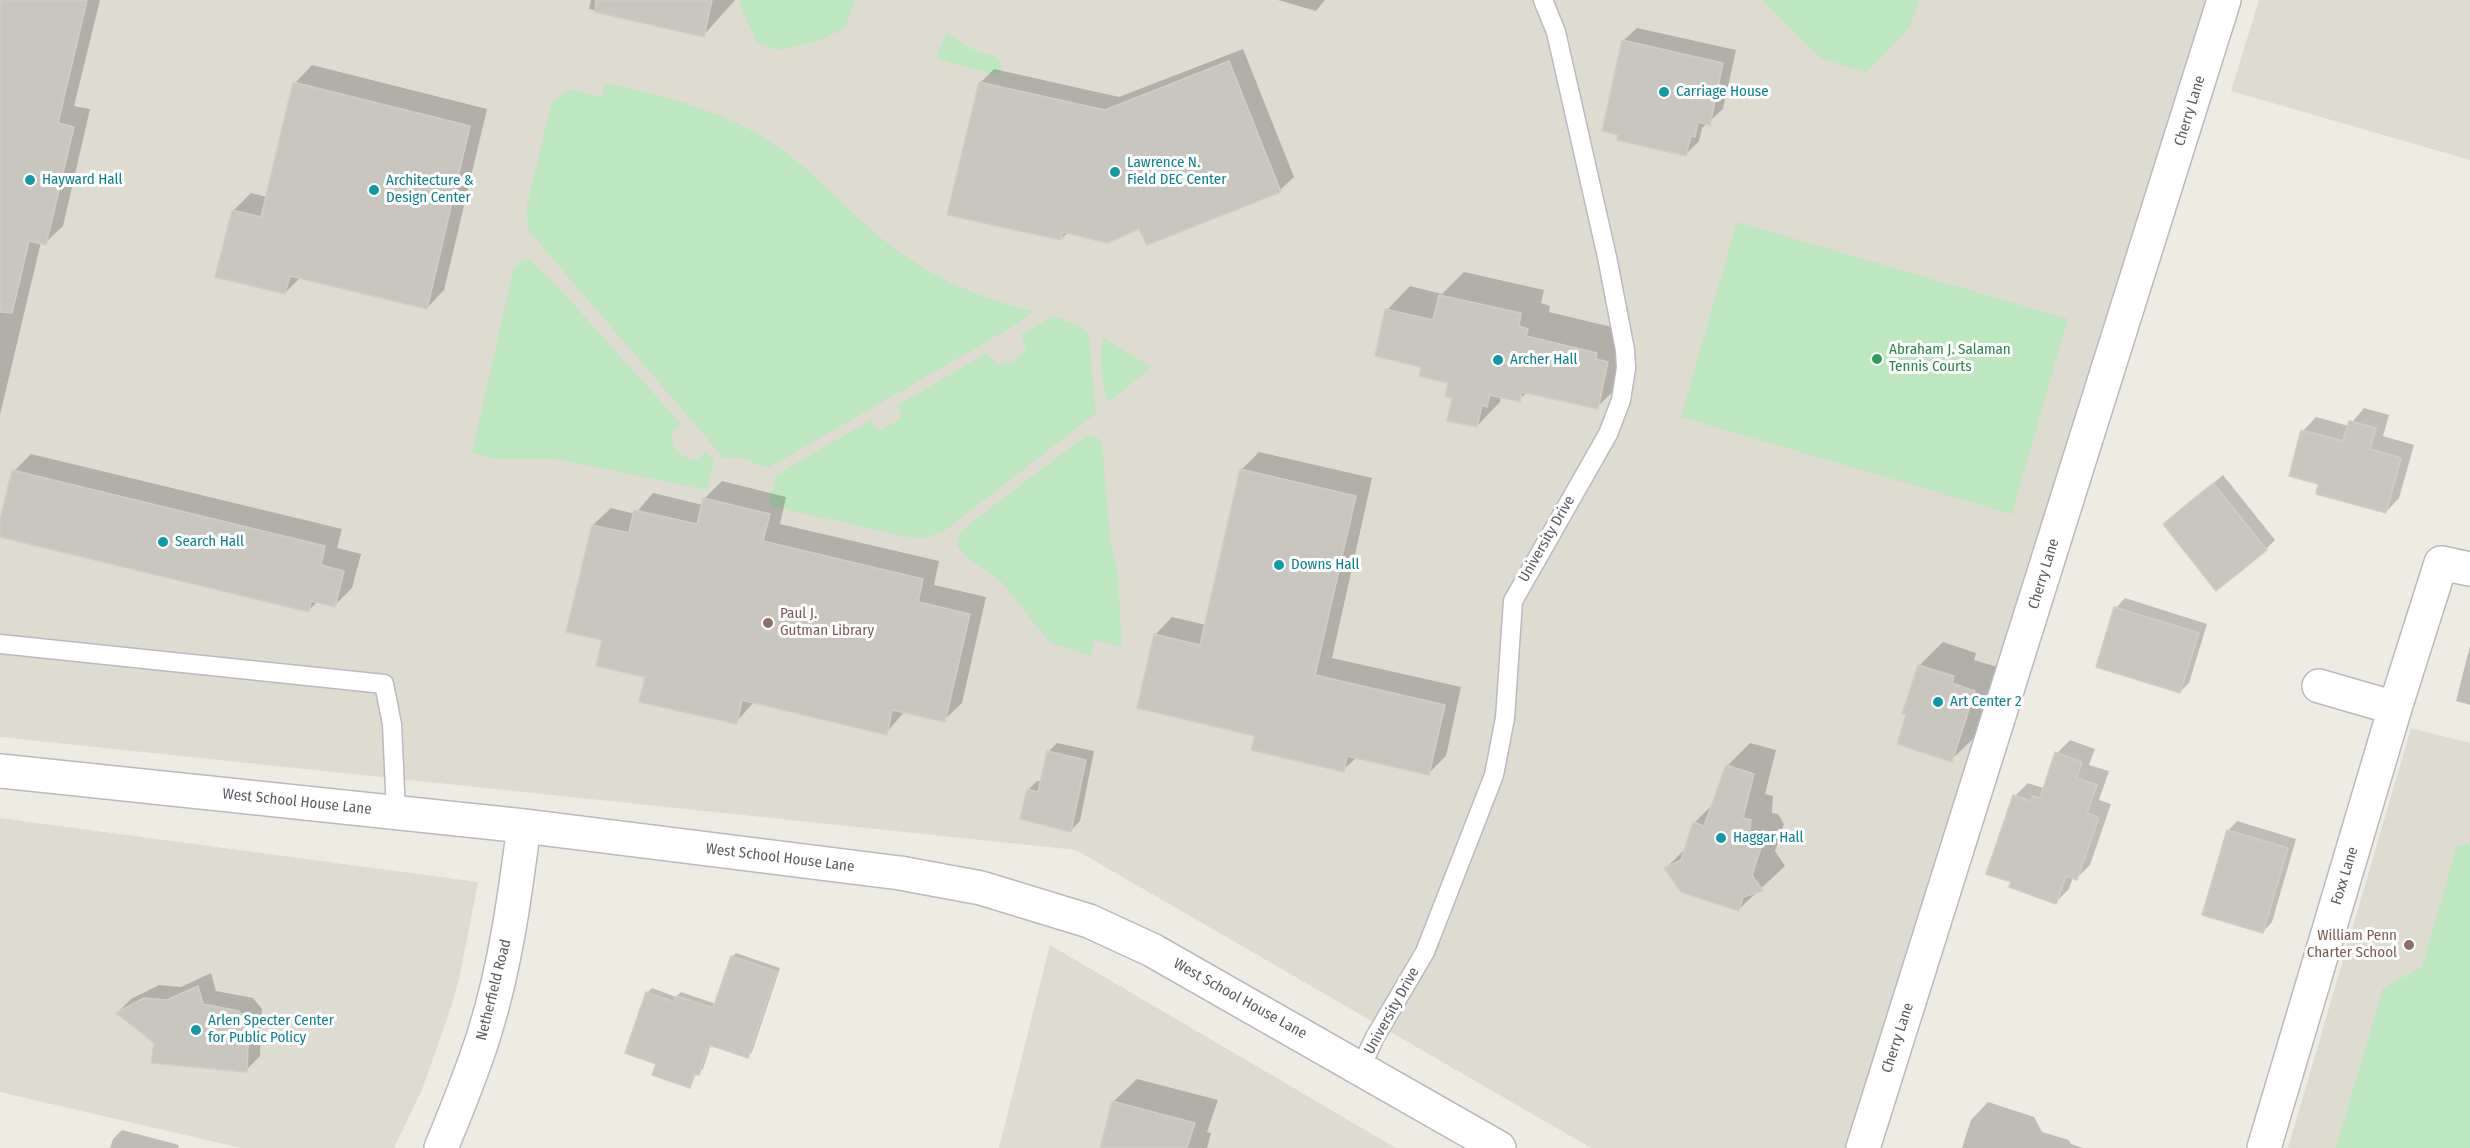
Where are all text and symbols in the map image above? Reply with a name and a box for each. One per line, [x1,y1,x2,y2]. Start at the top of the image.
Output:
street label: Cherry Lane [2171,74,2209,148]
place label: Carriage House [1676,83,1769,101]
marker: Carriage House [1657,85,1671,99]
place label: Lawrence N. Field DEC Center [1127,154,1226,189]
marker: Lawrence N. Field DEC Center [1108,165,1122,179]
place label: Hayward Hall [42,171,122,189]
place label: Architecture & Design Center [386,172,474,207]
marker: Hayward Hall [23,173,37,187]
marker: Architecture & Design Center [367,183,381,197]
place label: Abraham J. Salaman Tennis Courts [1889,341,2011,376]
place label: Archer Hall [1510,351,1577,369]
marker: Abraham J. Salaman Tennis Courts [1870,352,1884,366]
marker: Archer Hall [1491,353,1505,367]
street label: University Drive [1515,493,1579,585]
place label: Search Hall [175,533,244,551]
marker: Search Hall [156,535,170,549]
street label: Cherry Lane [2025,537,2063,611]
place label: Downs Hall [1291,556,1359,574]
marker: Downs Hall [1272,558,1286,572]
place label: Paul J. Gutman Library [780,605,874,640]
marker: Paul J. Gutman Library [761,616,775,630]
place label: Art Center 2 [1950,693,2022,711]
marker: Art Center 2 [1931,695,1945,709]
street label: West School House Lane [222,785,372,819]
place label: Haggar Hall [1733,829,1803,847]
marker: Haggar Hall [1714,831,1728,845]
street label: West School House Lane [705,840,855,876]
street label: Foxx Lane [2328,845,2362,907]
place label: William Penn Charter School [2307,927,2397,962]
street label: Netherfield Road [473,937,515,1043]
marker: William Penn Charter School [2402,938,2416,952]
street label: West School House Lane [1170,955,1310,1043]
street label: University Drive [1361,964,1423,1058]
street label: Cherry Lane [1878,1001,1918,1075]
place label: Arlen Specter Center for Public Policy [208,1012,334,1047]
marker: Arlen Specter Center for Public Policy [189,1023,203,1037]

